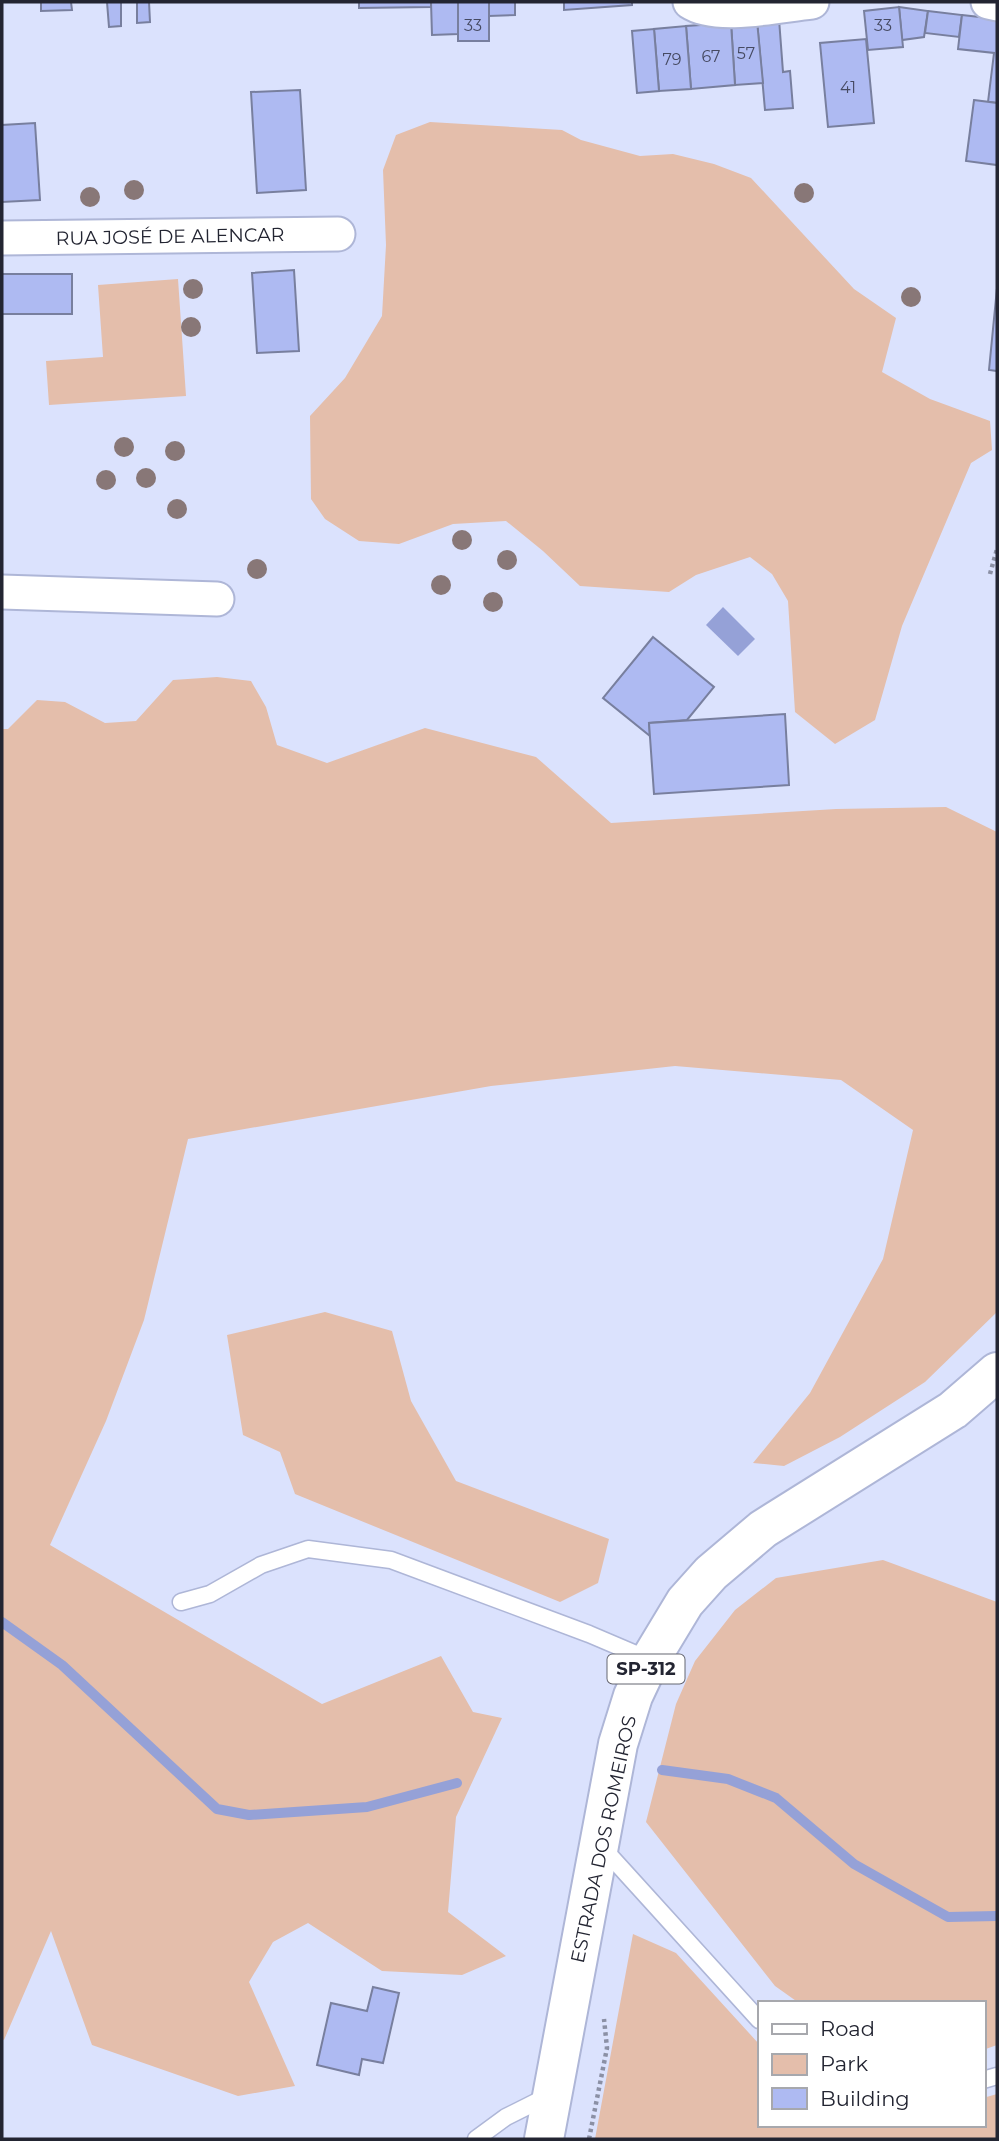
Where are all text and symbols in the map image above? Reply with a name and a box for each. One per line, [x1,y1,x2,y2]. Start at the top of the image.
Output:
house number: 33 [464,16,482,35]
house number: 33 [874,16,892,35]
house number: 57 [737,44,755,63]
house number: 67 [701,47,721,66]
house number: 79 [662,50,682,69]
house number: 41 [840,78,856,97]
street label: RUA JOSÉ DE ALENCAR [55,223,285,250]
road number: SP-312 [608,1654,684,1684]
street label: ESTRADA DOS ROMEIROS [566,1713,641,1965]
legend [758,2001,985,2127]
text: Road [820,2016,875,2041]
text: Park [820,2051,868,2076]
text: Building [820,2086,910,2111]

